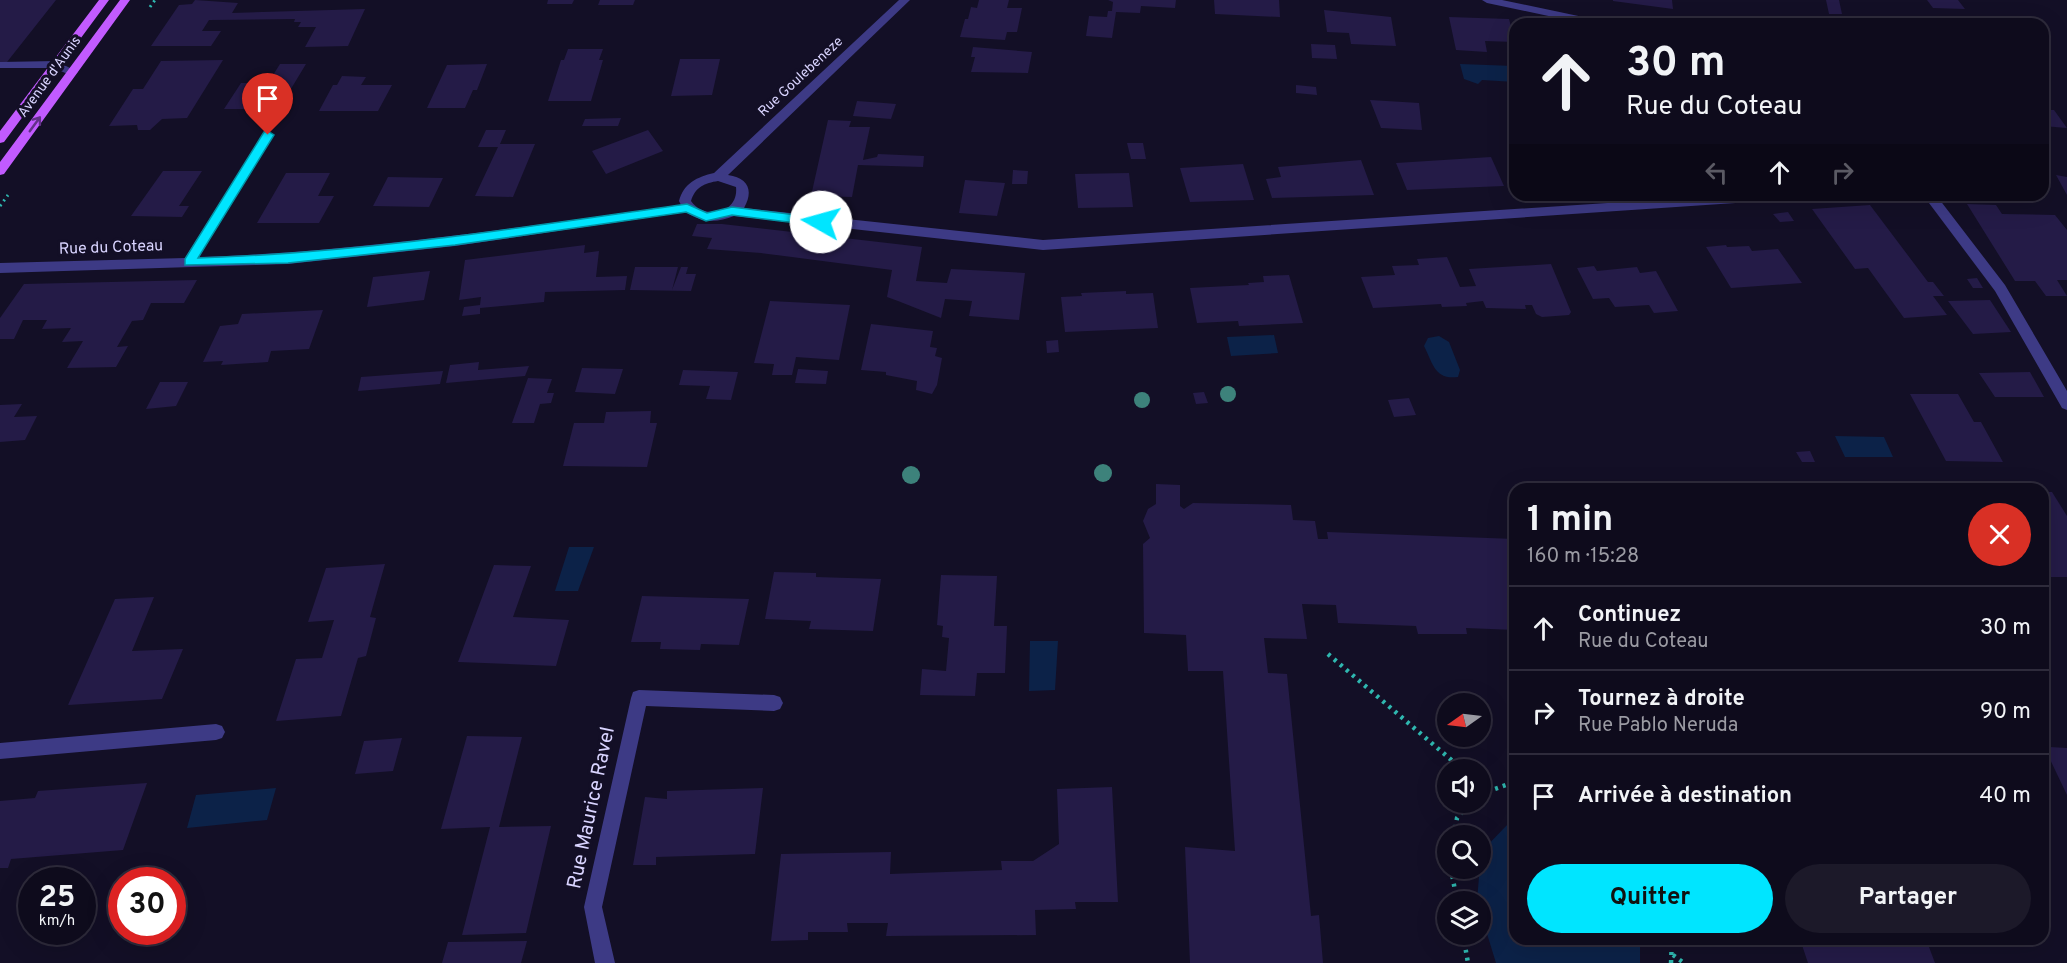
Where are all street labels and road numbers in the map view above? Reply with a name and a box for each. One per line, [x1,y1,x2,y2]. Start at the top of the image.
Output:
street label: Avenue d'Aunis [15,33,85,121]
street label: Rue Goulebeneze [755,33,847,121]
street label: Rue du Coteau [58,236,164,260]
street label: Rue Maurice Ravel [562,725,622,891]

